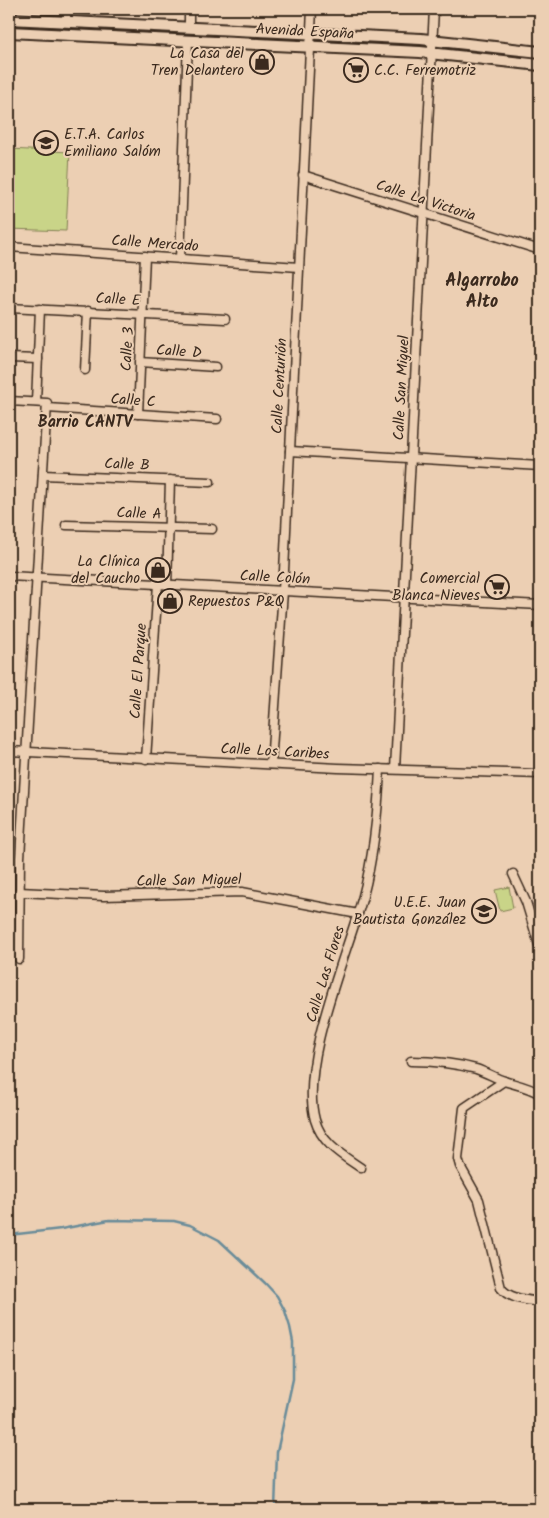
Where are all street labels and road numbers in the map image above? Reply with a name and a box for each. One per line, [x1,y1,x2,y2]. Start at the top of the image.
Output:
street label: Avenida España [255,17,355,47]
street label: Calle La Victoria [373,174,479,228]
street label: Calle Mercado [110,229,200,259]
street label: Calle E [95,287,142,313]
street label: Calle 3 [115,326,141,372]
street label: Calle San Miguel [387,335,417,441]
street label: Calle Centurión [265,337,294,435]
street label: Calle D [155,338,203,366]
street label: Calle C [110,387,156,415]
street label: Calle B [104,452,150,478]
street label: Calle A [116,501,162,527]
street label: Calle Colón [239,564,311,592]
street label: Calle El Parque [124,622,154,720]
street label: Calle Los Caribes [220,737,331,767]
street label: Calle San Miguel [136,868,242,894]
street label: Calle Las Flores [300,922,352,1026]

